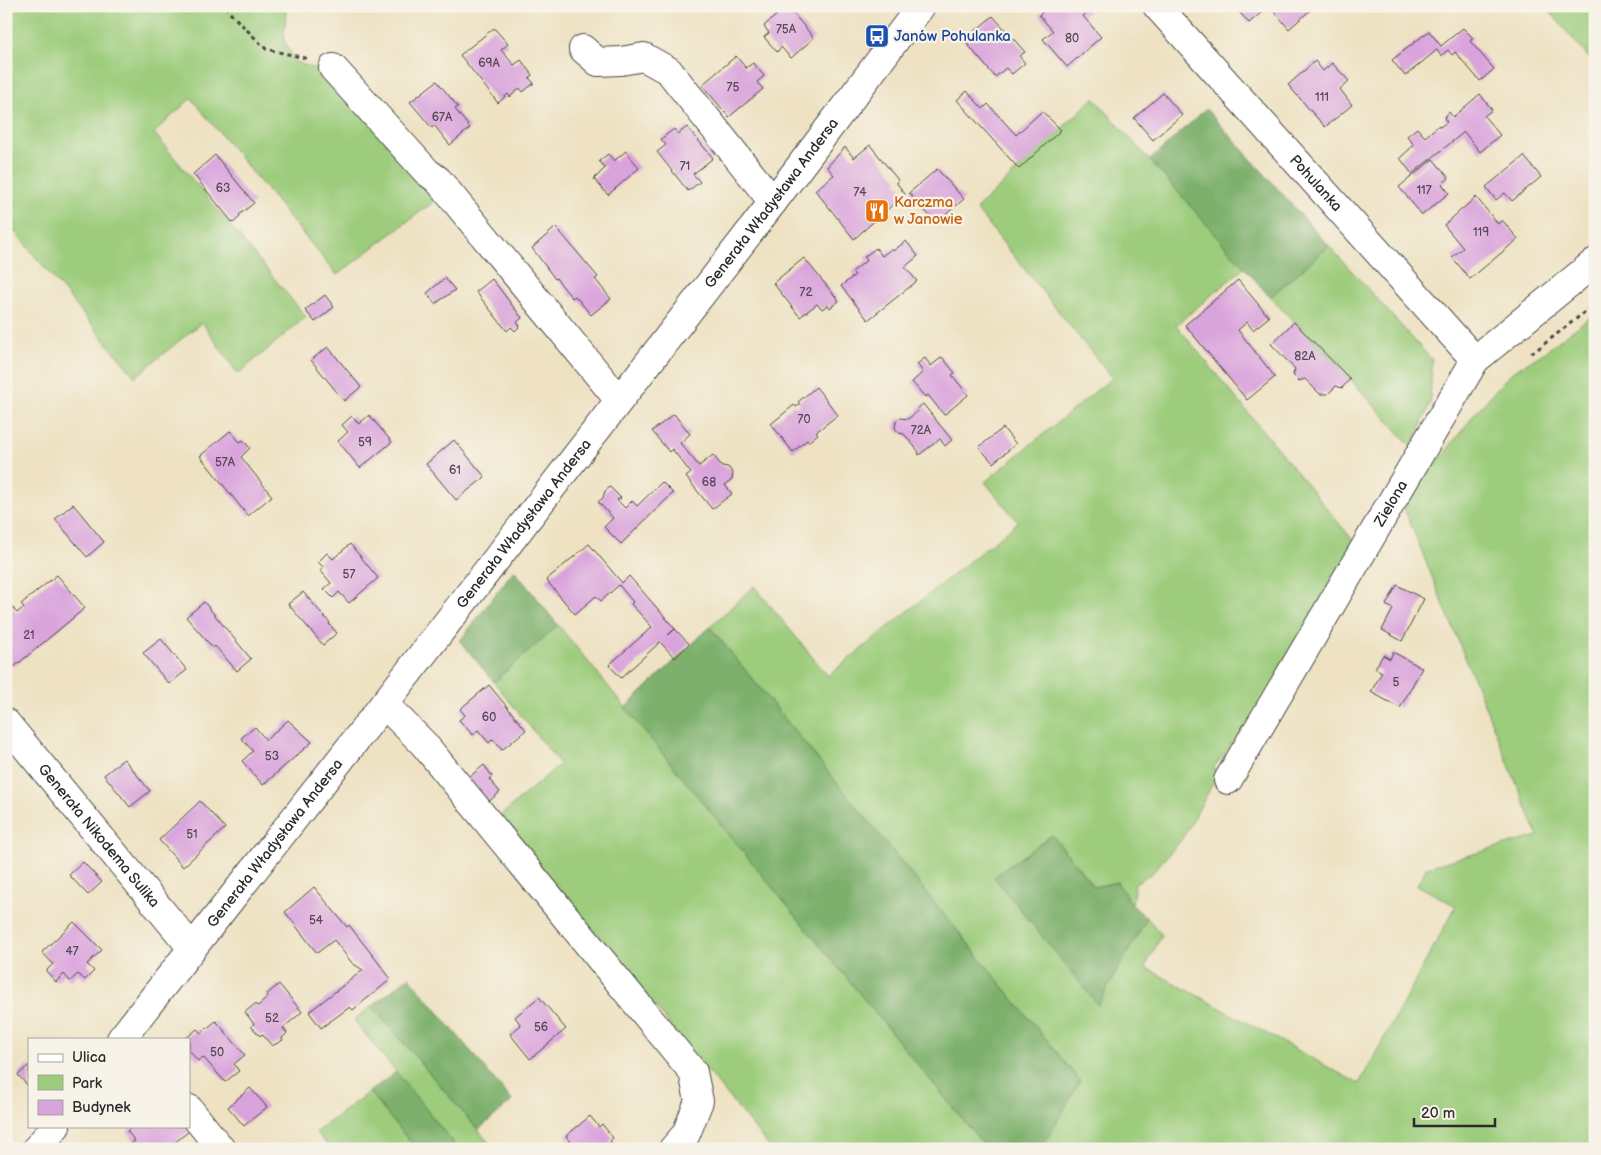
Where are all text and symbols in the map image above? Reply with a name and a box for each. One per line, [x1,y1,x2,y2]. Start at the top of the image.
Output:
house number: 75A [776,22,797,37]
bus stop icon: Janów Pohulanka [864,23,890,49]
place label: Janów Pohulanka [894,27,1011,46]
house number: 80 [1065,31,1079,46]
house number: 69A [478,56,500,71]
house number: 75 [727,80,740,95]
house number: 111 [1315,90,1329,105]
house number: 67A [432,110,453,125]
street label: Generała Władysława Andersa [700,114,842,292]
street label: Pohulanka [1286,151,1346,215]
house number: 71 [680,159,690,174]
house number: 63 [216,181,230,196]
house number: 117 [1416,183,1432,198]
house number: 74 [853,185,867,200]
place label: Karczma w Janowie [894,193,963,229]
restaurant icon: Karczma w Janowie [864,198,890,224]
house number: 119 [1473,225,1489,240]
house number: 72 [800,285,812,300]
house number: 82A [1294,349,1316,364]
house number: 70 [798,412,810,427]
house number: 72A [911,423,932,438]
house number: 59 [358,435,372,450]
street label: Generała Władysława Andersa [452,435,595,612]
house number: 57A [215,455,236,470]
house number: 61 [449,463,461,478]
house number: 68 [702,475,716,490]
street label: Zielona [1369,477,1412,531]
house number: 57 [343,567,355,582]
house number: 21 [23,628,35,643]
house number: 5 [1393,675,1400,690]
house number: 60 [482,710,496,725]
house number: 53 [265,749,279,764]
street label: Generała Władysława Andersa [203,755,347,931]
street label: Generała Nikodema Sulika [34,760,164,911]
house number: 51 [186,827,198,842]
house number: 54 [309,913,324,928]
house number: 47 [65,944,79,959]
house number: 52 [265,1011,279,1026]
house number: 56 [534,1020,548,1035]
legend [28,1038,190,1128]
house number: 50 [210,1045,224,1060]
text: Ulica [72,1048,106,1067]
text: Park [72,1074,103,1093]
scale bar [1414,1095,1495,1127]
text: Budynek [72,1098,131,1117]
text: 20 m [1421,1104,1455,1123]

